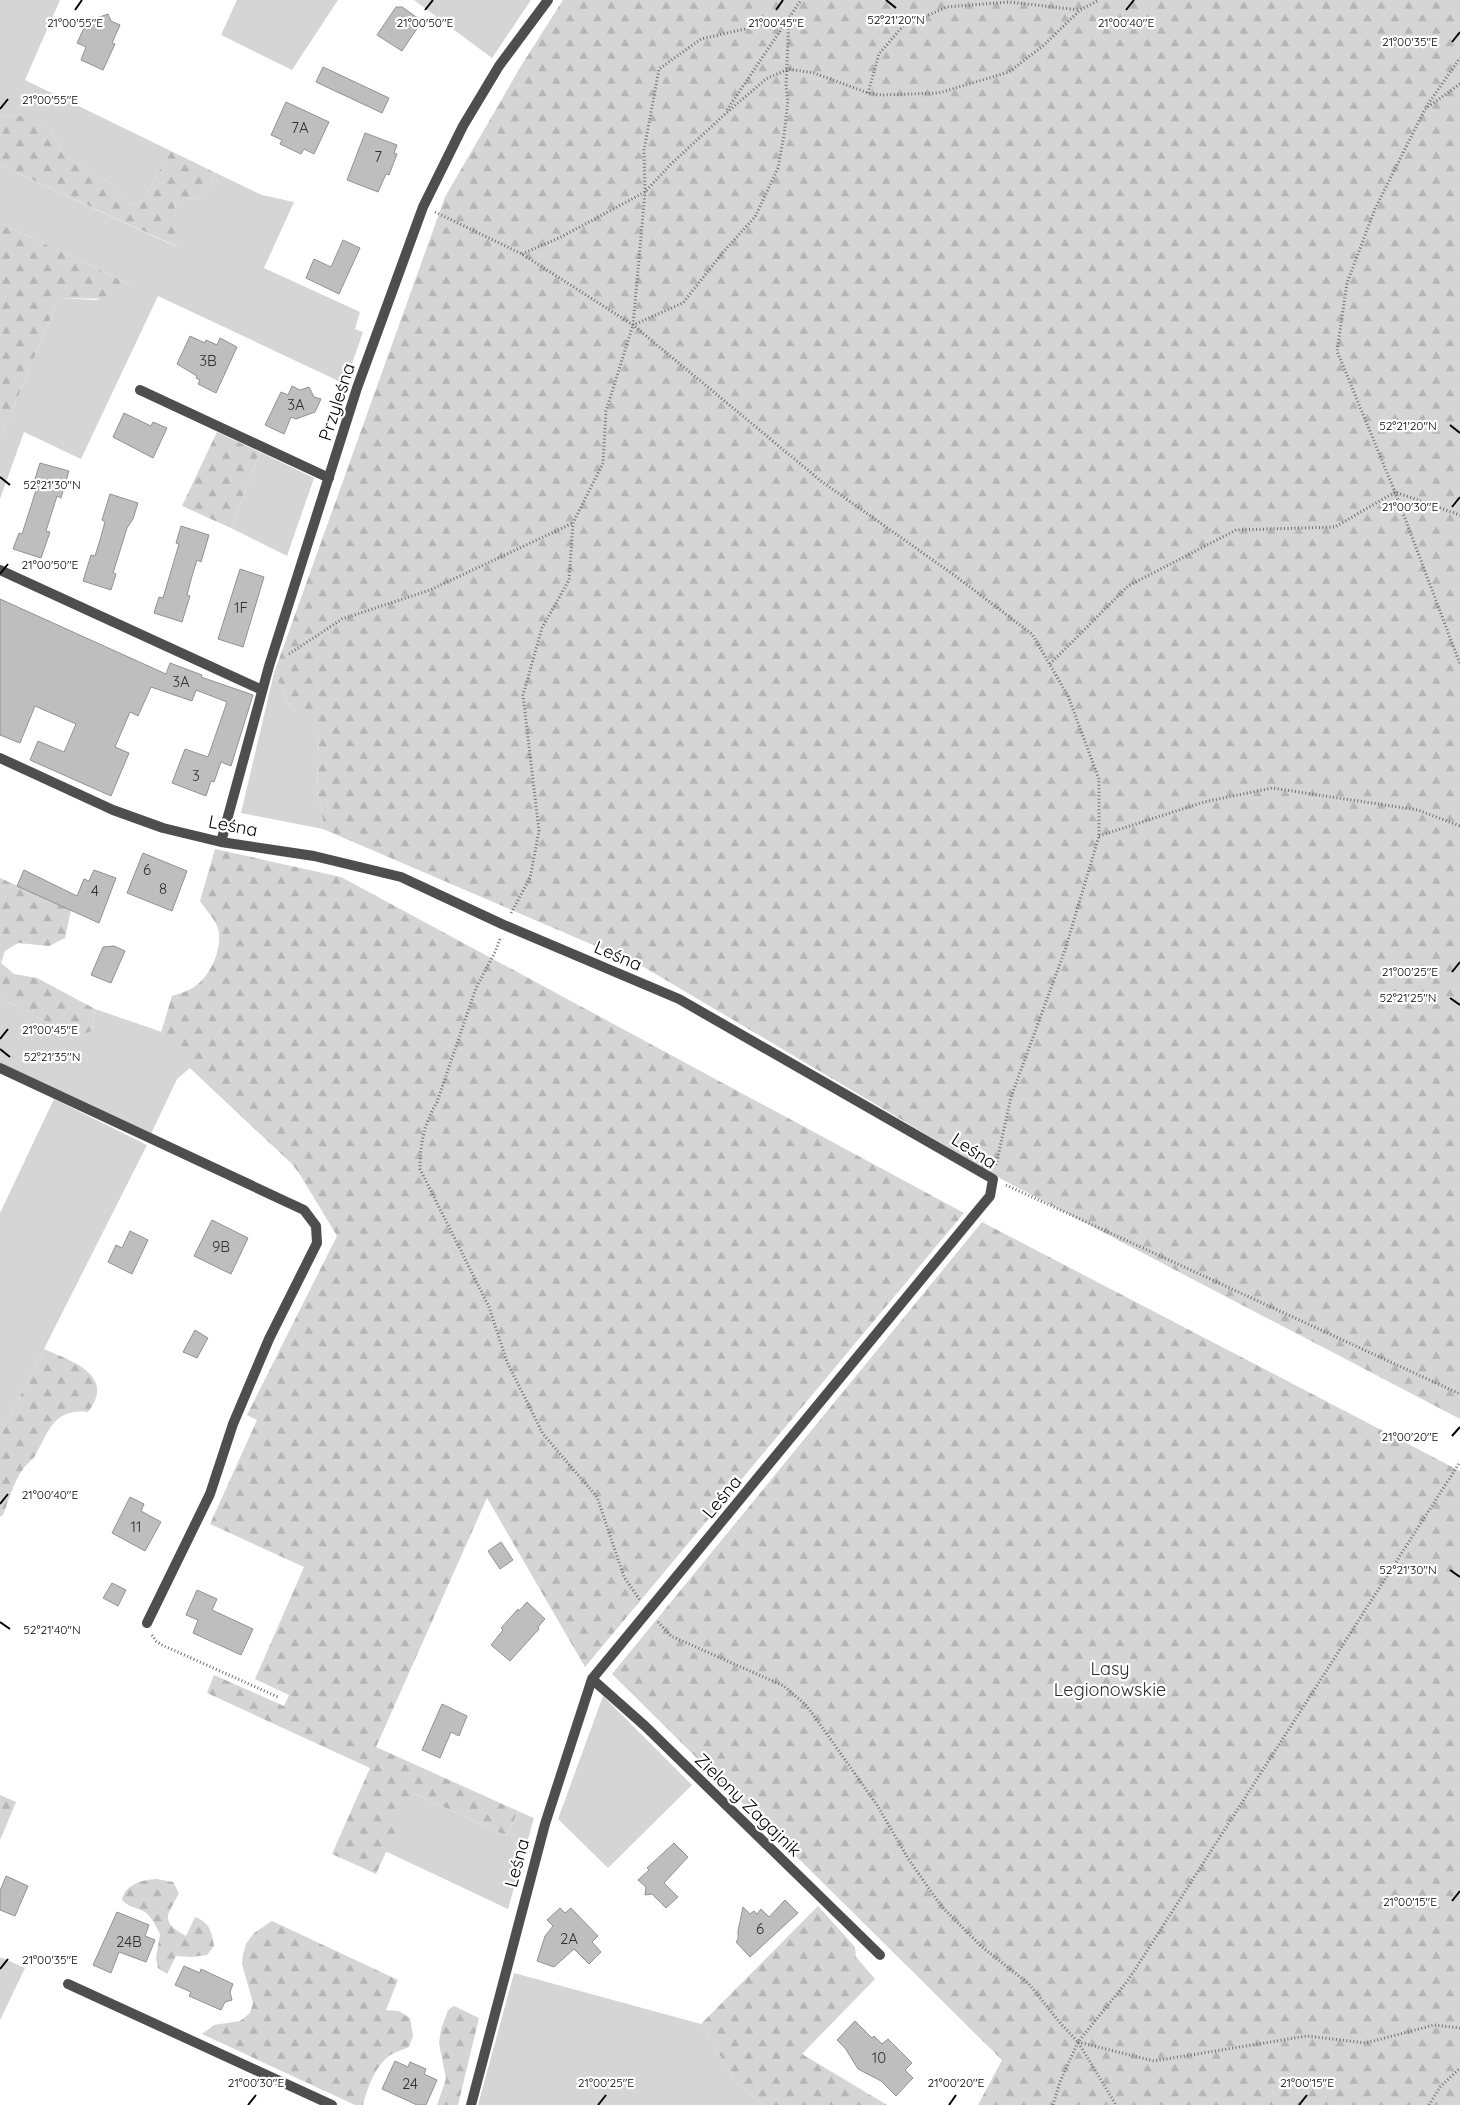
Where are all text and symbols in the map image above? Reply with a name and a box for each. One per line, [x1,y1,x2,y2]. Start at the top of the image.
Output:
text: 52°21'20"N [867,12,925,27]
text: 21°00'55"E [47,15,103,30]
text: 21°00'50"E [397,15,454,30]
text: 21°00'45"E [748,15,804,30]
text: 21°00'40"E [1098,15,1154,30]
text: 21°00'35"E [1382,34,1438,49]
text: 21°00'55"E [22,92,78,107]
house number: 7A [291,118,309,137]
house number: 7 [374,147,382,166]
house number: 3B [199,351,217,370]
street label: Przyleśna [313,360,360,444]
house number: 3A [287,395,305,414]
text: 52°21'20"N [1379,418,1437,433]
text: 52°21'30"N [23,477,81,492]
text: 21°00'30"E [1382,499,1438,514]
text: 21°00'50"E [22,557,79,572]
house number: 1F [234,598,248,617]
house number: 3A [172,672,190,691]
house number: 3 [192,766,200,785]
street label: Leśna [207,809,260,842]
house number: 6 [143,860,151,879]
house number: 8 [159,879,167,898]
house number: 4 [91,881,99,900]
street label: Leśna [591,935,645,976]
text: 21°00'25"E [1382,964,1438,979]
text: 52°21'25"N [1379,990,1437,1005]
text: 21°00'45"E [22,1022,78,1037]
text: 52°21'35"N [24,1049,80,1064]
street label: Leśna [947,1127,1001,1174]
house number: 9B [212,1237,230,1256]
text: 21°00'20"E [1382,1429,1439,1444]
street label: Leśna [697,1470,746,1523]
text: 21°00'40"E [22,1487,78,1502]
house number: 11 [130,1517,142,1536]
text: 52°21'30"N [1379,1562,1437,1577]
text: 52°21'40"N [23,1622,81,1637]
park label: Lasy Legionowskie [1054,1657,1166,1701]
street label: Zielony Zagajnik [690,1748,806,1861]
street label: Leśna [499,1836,534,1890]
text: 21°00'15"E [1383,1894,1437,1909]
house number: 6 [756,1919,764,1938]
house number: 2A [560,1929,578,1948]
house number: 24B [116,1932,142,1951]
text: 21°00'35"E [22,1952,78,1967]
house number: 10 [872,2048,886,2067]
house number: 24 [402,2074,418,2093]
text: 21°00'30"E [228,2075,284,2090]
text: 21°00'25"E [578,2075,634,2090]
text: 21°00'20"E [928,2075,985,2090]
text: 21°00'15"E [1280,2075,1334,2090]

